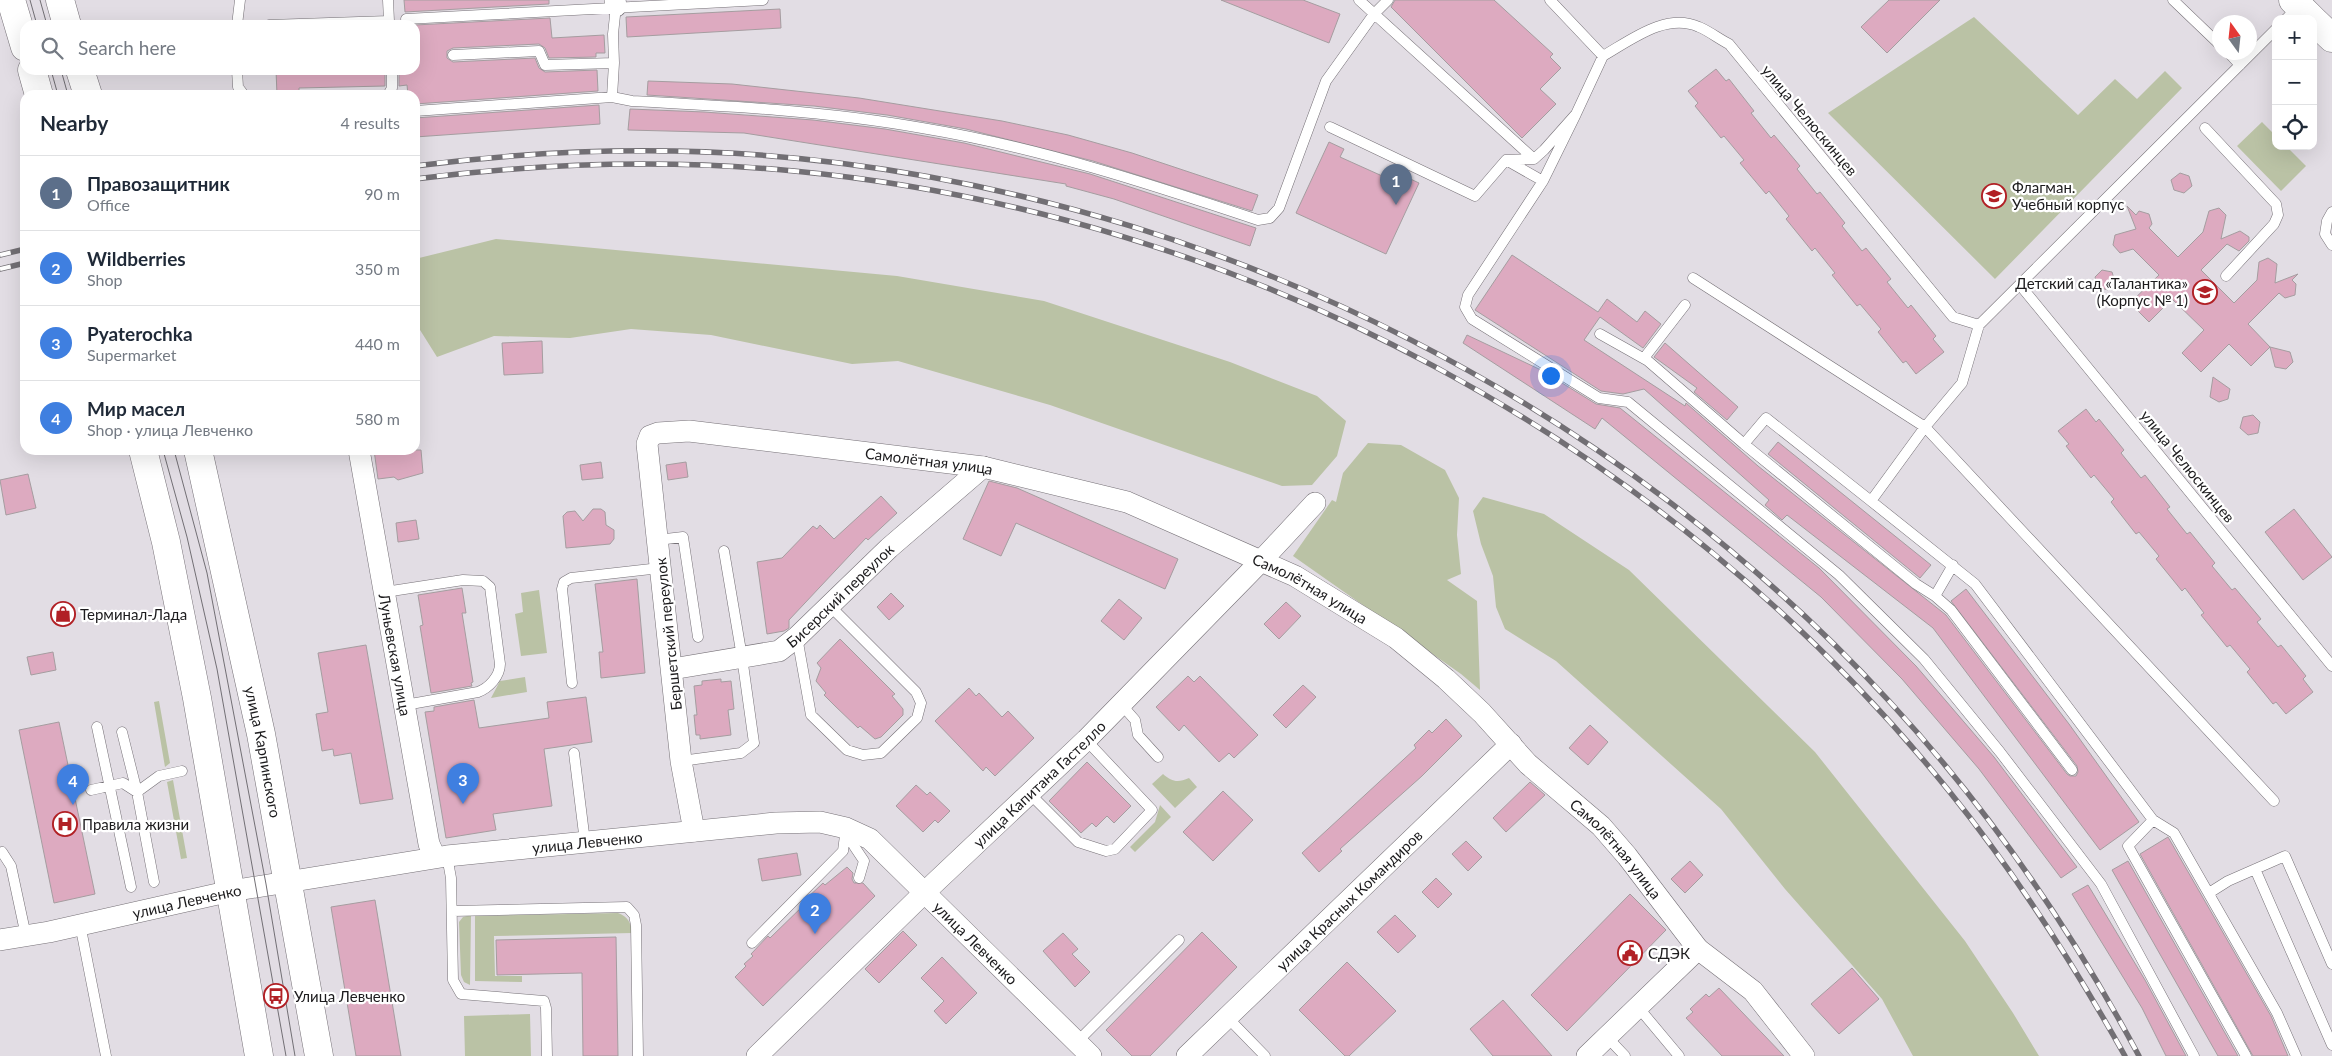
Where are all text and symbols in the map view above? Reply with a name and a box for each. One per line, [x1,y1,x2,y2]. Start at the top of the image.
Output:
north arrow [2212,15,2257,60]
map controls [2272,15,2317,150]
button: + [2272,15,2317,60]
search box [20,20,420,75]
icon: search [38,34,66,62]
text: Search here [78,36,176,59]
button: − [2272,60,2317,105]
street label: улица Челюскинцев [1758,61,1862,179]
button: locate [2272,105,2317,150]
text: Nearby [40,110,108,135]
text: 4 results [340,113,400,132]
pin: 1 [1380,164,1412,205]
text: Правозащитник [87,172,230,195]
place label: Флагман. Учебный корпус [2012,178,2124,213]
school or university icon: Флагман. Учебный корпус [1981,183,2007,209]
text: 1 [51,184,61,203]
text: 90 m [364,184,400,203]
text: Office [87,195,130,214]
text: Wildberries [87,247,186,270]
text: 2 [51,259,61,278]
text: 350 m [355,259,400,278]
text: Shop [87,270,123,289]
place label: Детский сад «Талантика» (Корпус № 1) [2015,274,2188,309]
school or university icon: Детский сад «Талантика» (Корпус № 1) [2192,279,2218,305]
text: Pyaterochka [87,322,193,345]
text: 3 [51,334,61,353]
text: 440 m [355,334,400,353]
text: Supermarket [87,345,176,364]
your location [1538,363,1564,389]
text: Мир масел [87,397,185,420]
street label: улица Челюскинцев [2137,406,2239,526]
text: 4 [51,409,61,428]
text: 580 m [355,409,400,428]
text: Shop · улица Левченко [87,420,253,439]
street label: Самолётная улица [864,444,995,478]
street label: Бисерский переулок [783,540,897,651]
street label: Самолётная улица [1250,549,1371,627]
street label: Бершетский переулок [651,556,685,711]
street label: Луньевская улица [375,591,415,717]
shop icon: Терминал-Лада [50,601,76,627]
place label: Терминал-Лада [80,605,187,623]
street label: улица Карпинского [242,684,285,819]
street label: улица Капитана Гастелло [969,717,1109,851]
pin: 3 [447,763,479,804]
pin: 4 [57,764,89,805]
street label: Самолётная улица [1566,795,1665,902]
hospital icon: Правила жизни [52,811,78,837]
place label: Правила жизни [82,815,189,833]
street label: улица Красных Командиров [1272,826,1426,974]
street label: улица Левченко [531,827,643,856]
street label: улица Левченко [131,880,243,922]
pin: 2 [799,893,831,934]
street label: улица Левченко [930,898,1022,988]
public building icon: СДЭК [1617,940,1643,966]
place label: СДЭК [1648,944,1690,962]
bus stop icon: Улица Левченко [263,983,289,1009]
place label: Улица Левченко [294,987,405,1005]

